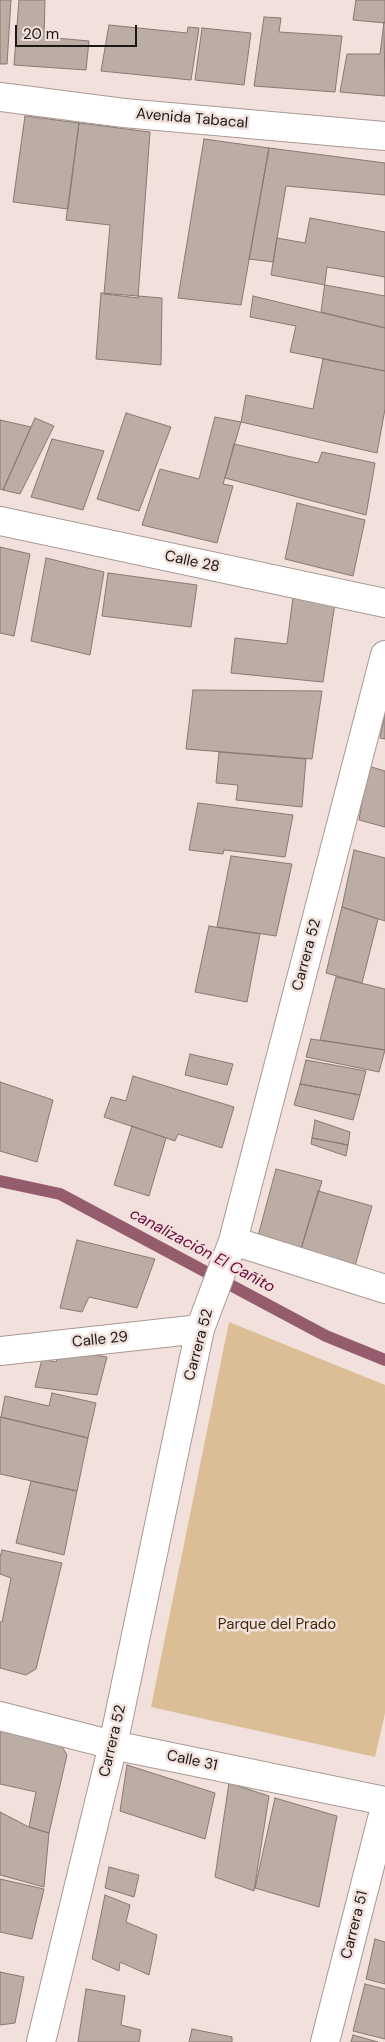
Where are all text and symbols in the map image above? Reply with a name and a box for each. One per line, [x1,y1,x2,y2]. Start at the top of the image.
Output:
scale bar [18,15,140,47]
text: 20 m [23,24,59,44]
street label: Avenida Tabacal [135,105,249,133]
street label: Calle 28 [163,547,221,577]
street label: Carrera 52 [289,917,325,993]
water label: canalización El Cañito [126,1205,278,1297]
street label: Carrera 52 [181,1307,217,1383]
street label: Calle 29 [71,1328,129,1352]
park label: Parque del Prado [218,1616,336,1634]
street label: Carrera 52 [96,1703,130,1779]
street label: Calle 31 [165,1747,219,1775]
street label: Carrera 51 [338,1889,372,1961]

